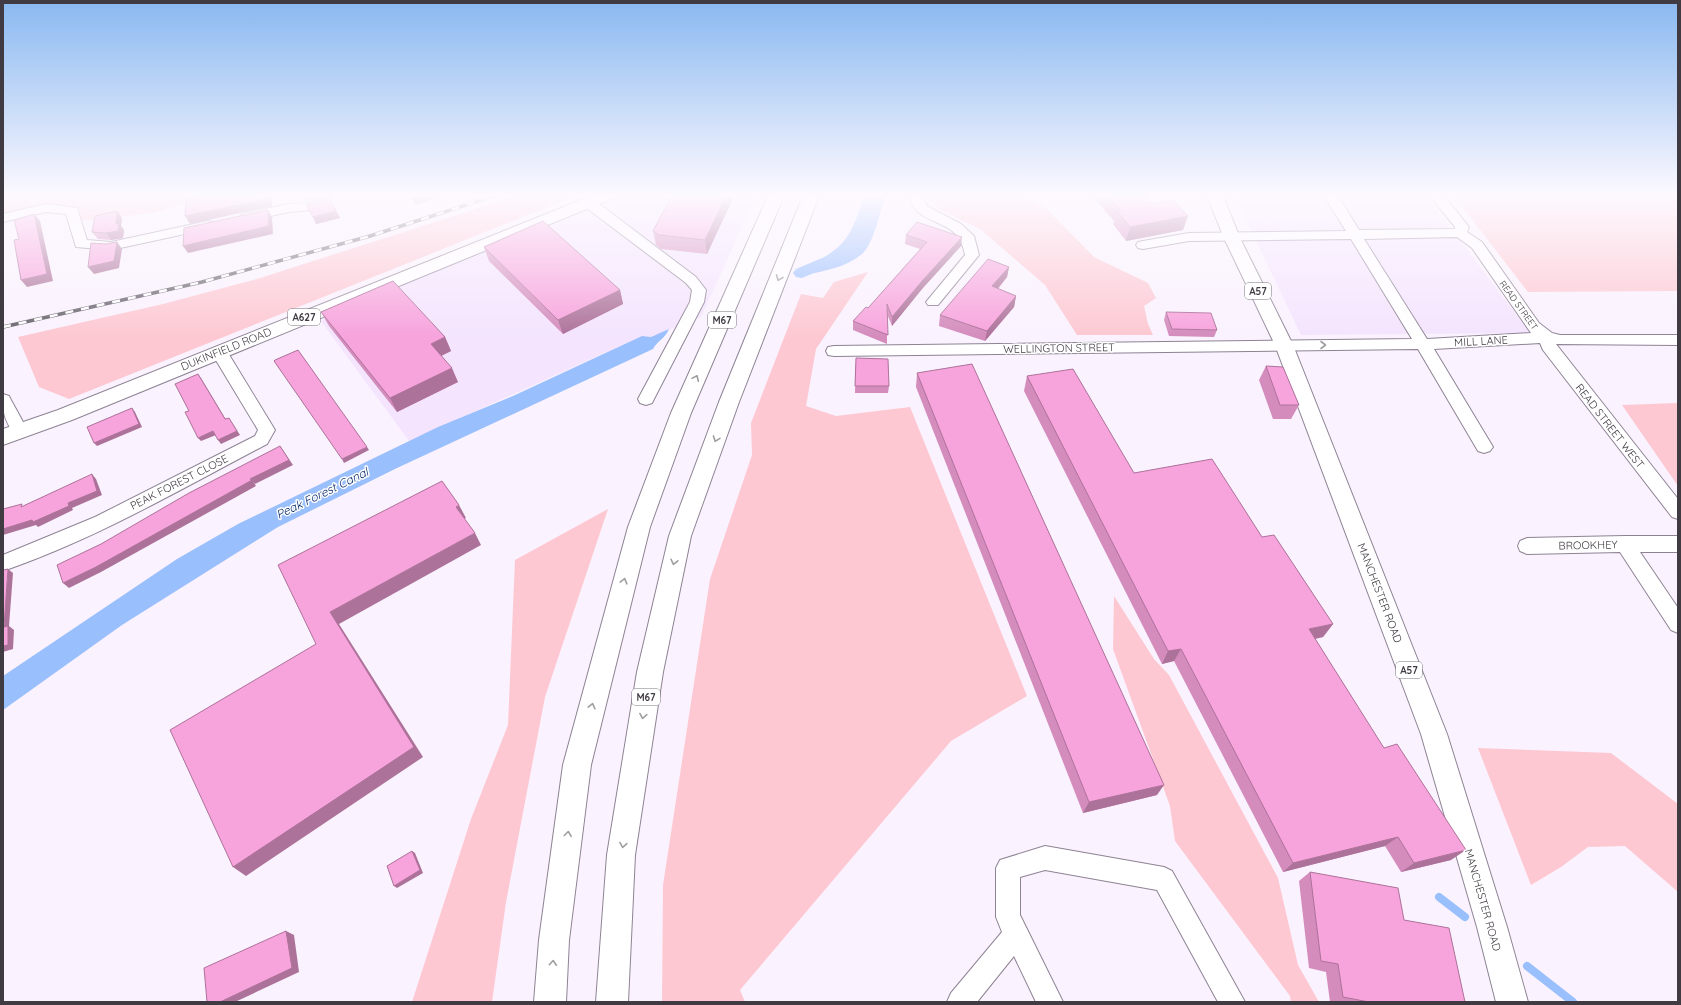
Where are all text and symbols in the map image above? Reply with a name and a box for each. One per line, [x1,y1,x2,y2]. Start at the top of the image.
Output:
one-way arrow [775,275,783,282]
street label: READ STREET [1497,278,1541,332]
road number: A57 [1245,283,1271,299]
road number: A627 [288,309,320,325]
road number: M67 [708,312,736,328]
street label: DUKINFIELD ROAD [179,324,273,374]
street label: MILL LANE [1454,333,1508,349]
street label: WELLINGTON STREET [1003,340,1115,356]
one-way arrow [1320,341,1326,349]
one-way arrow [692,374,700,381]
street label: READ STREET WEST [1573,381,1648,471]
one-way arrow [712,435,720,442]
street label: PEAK FOREST CLOSE [128,451,230,513]
water label: Peak Forest Canal [273,464,372,522]
street label: BROOKHEY [1558,537,1618,553]
street label: MANCHESTER ROAD [1355,541,1406,645]
one-way arrow [671,558,679,565]
one-way arrow [620,577,628,584]
road number: A57 [1396,662,1422,678]
road number: M67 [632,689,660,705]
one-way arrow [587,703,595,710]
one-way arrow [639,713,648,719]
one-way arrow [563,831,572,837]
one-way arrow [619,842,628,848]
street label: MANCHESTER ROAD [1462,847,1504,953]
one-way arrow [548,960,557,966]

